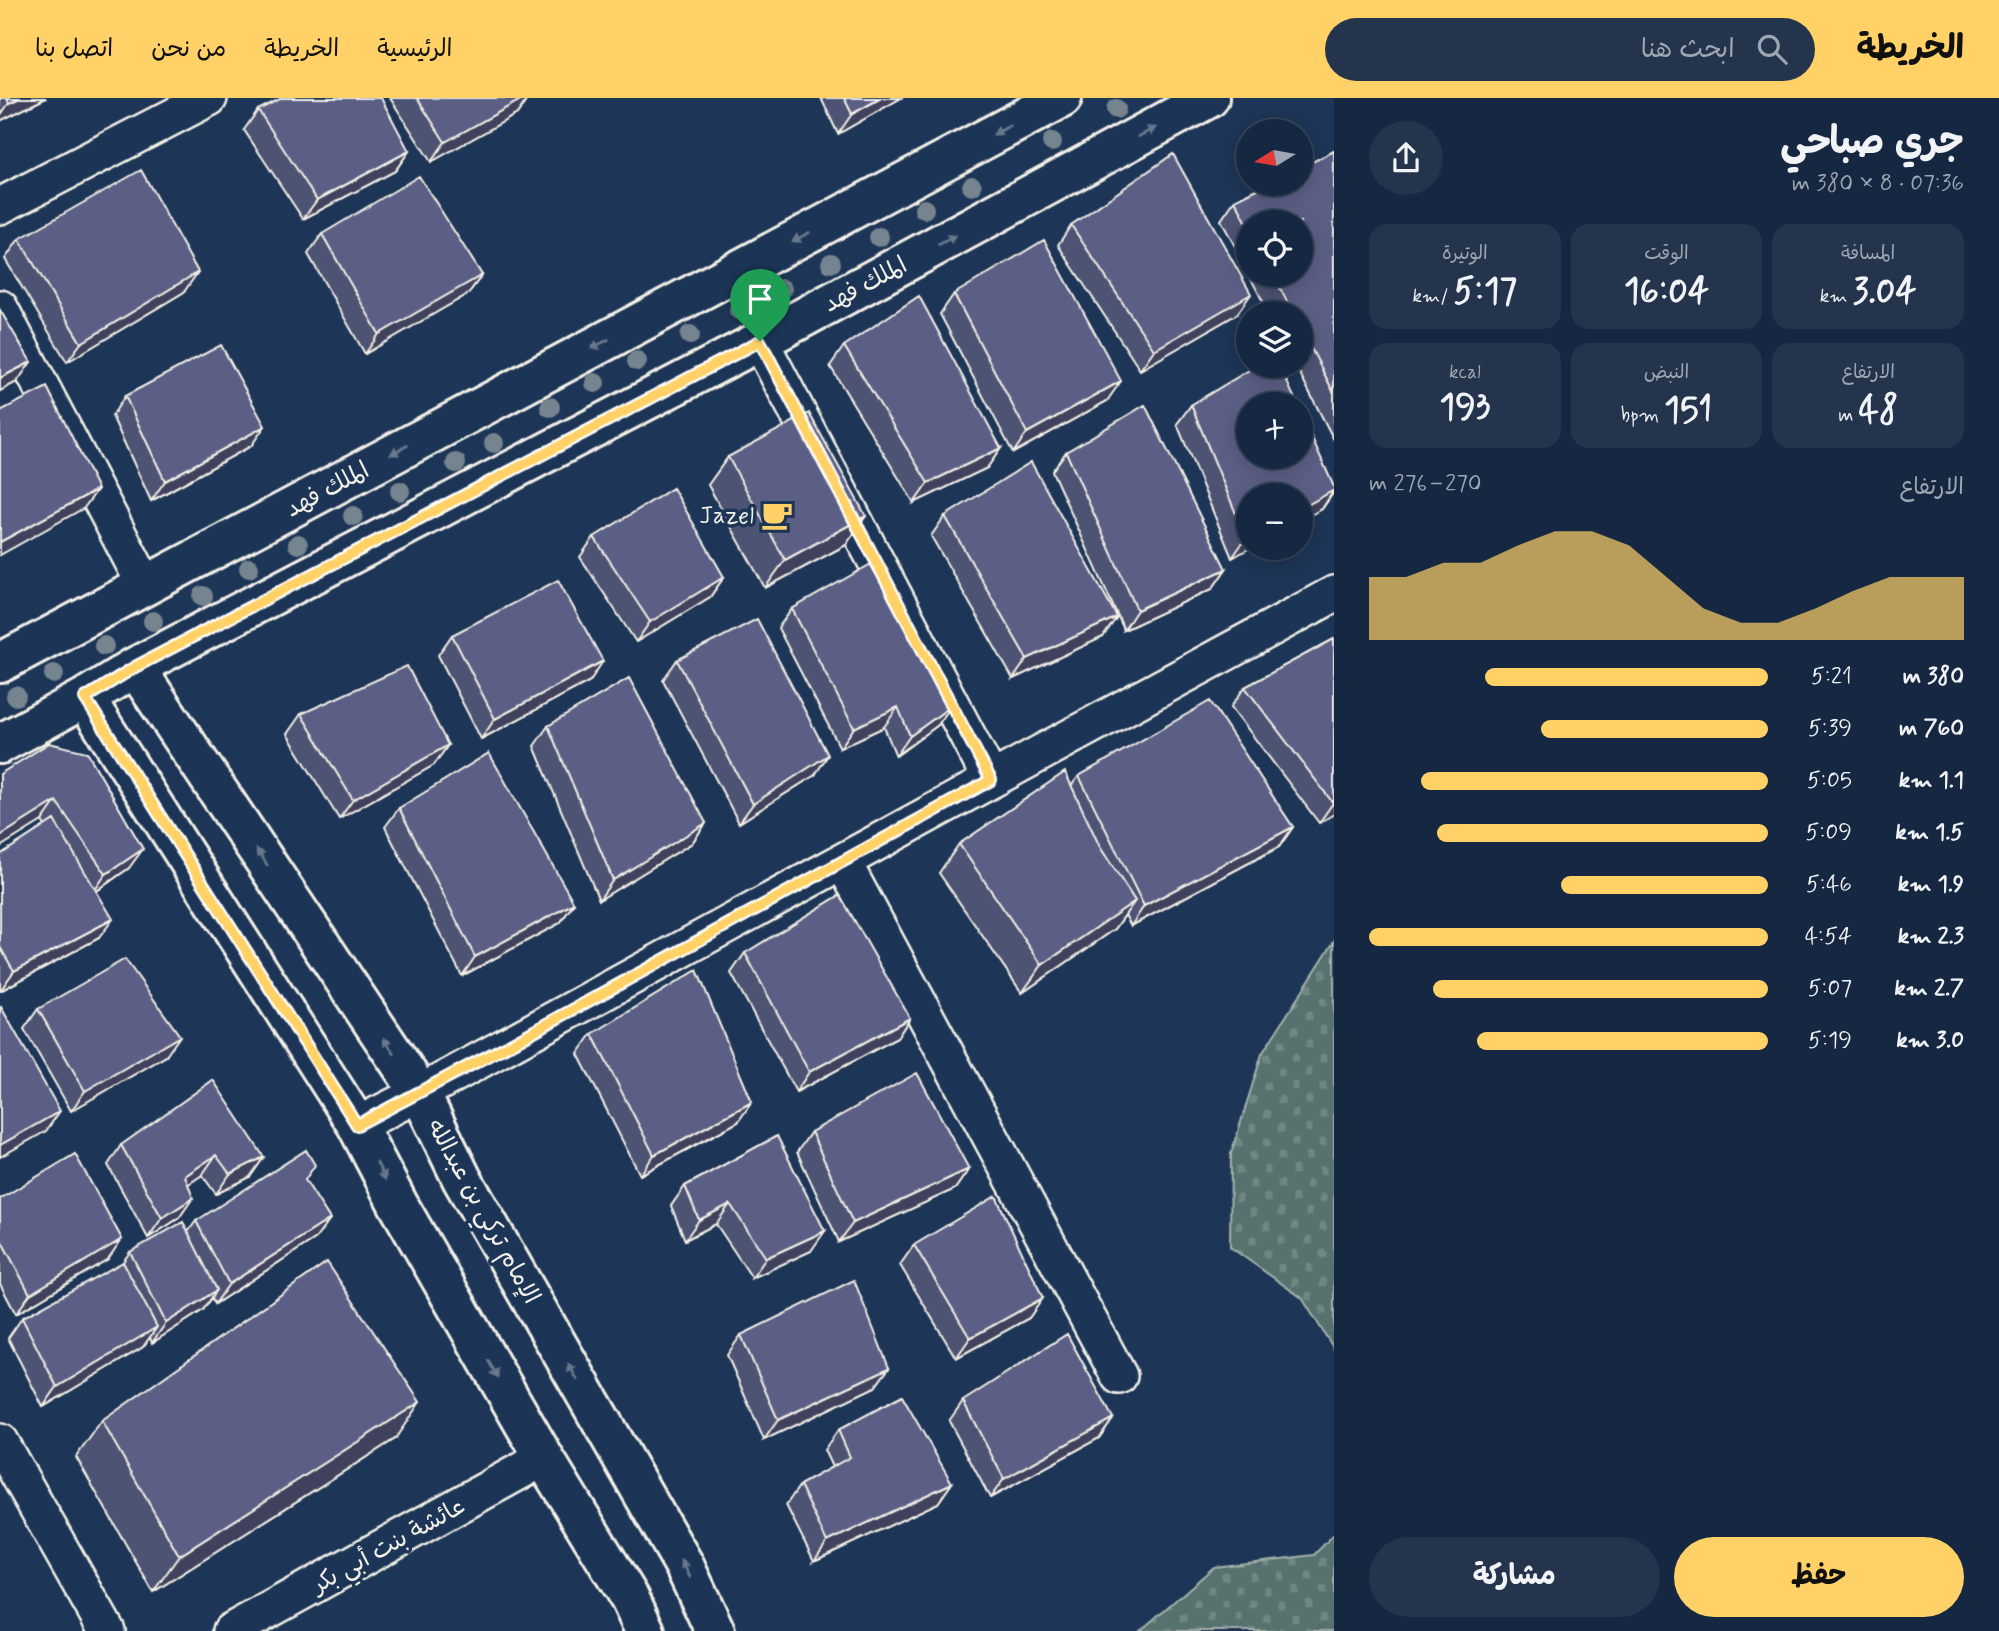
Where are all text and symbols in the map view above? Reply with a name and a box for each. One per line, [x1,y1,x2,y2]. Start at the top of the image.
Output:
search box [1325,18,1815,81]
text: الخريطة [1857,27,1964,71]
icon: search [1753,30,1791,68]
text: ابحث هنا [1641,33,1735,67]
text: اتصل بنا [35,34,113,65]
text: من نحن [151,34,226,65]
text: الخريطة [264,34,339,65]
text: الرئيسية [377,34,453,65]
text: جري صباحي [1780,118,1964,167]
north arrow [1236,119,1312,196]
map controls [1236,119,1313,560]
button: share [1369,121,1443,195]
one-way arrow [992,124,1012,136]
one-way arrow [1137,126,1157,137]
text: 07:36 · 8 × 380 m [1792,169,1964,199]
button: locate [1236,210,1313,287]
one-way arrow [791,231,811,243]
one-way arrow [937,234,956,246]
text: الوتيرة [1442,241,1488,266]
text: الوقت [1644,241,1689,266]
text: المسافة [1841,241,1895,266]
street label: الملك فهد [818,250,913,320]
pin [730,269,790,341]
text: 5:17 [1454,269,1517,315]
text: 16:04 [1624,269,1709,315]
text: 3.04 [1853,269,1917,315]
icon: arrive [741,280,779,318]
text: /km [1412,284,1454,309]
text: km [1820,284,1853,309]
button: layers [1236,301,1313,378]
one-way arrow [590,338,610,349]
text: kcal [1449,360,1481,385]
text: النبض [1644,360,1689,385]
text: الارتفاع [1842,360,1895,385]
text: 193 [1439,385,1490,431]
text: 151 [1664,388,1712,434]
text: 48 [1859,388,1898,434]
button: + [1236,392,1313,469]
text: bpm [1621,403,1664,428]
text: m [1838,403,1859,428]
one-way arrow [389,445,409,456]
street label: الملك فهد [280,455,375,525]
text: 270–276 m [1369,469,1482,499]
text: الارتفاع [1900,473,1964,503]
button: − [1236,483,1313,560]
cafe icon: Jazel [760,498,794,532]
place label: Jazel [699,501,754,532]
text: 5:21 [1811,662,1852,692]
text: 380 m [1903,662,1964,692]
text: 5:39 [1808,714,1852,744]
text: 760 m [1899,714,1964,744]
text: 5:05 [1807,766,1852,796]
text: 1.1 km [1899,766,1964,796]
text: 5:09 [1805,818,1852,848]
text: 1.5 km [1895,818,1964,848]
one-way arrow [255,848,269,866]
text: 5:46 [1806,870,1852,900]
text: 1.9 km [1898,870,1964,900]
text: 4:54 [1805,922,1852,952]
text: 2.3 km [1898,922,1964,952]
text: 5:07 [1808,974,1852,1004]
text: 2.7 km [1894,974,1964,1004]
text: 5:19 [1808,1026,1852,1056]
text: 3.0 km [1896,1026,1964,1056]
one-way arrow [382,1037,396,1055]
street label: الإمام تركي بن عبدالله [416,1114,546,1312]
one-way arrow [375,1161,386,1181]
one-way arrow [487,1359,499,1378]
one-way arrow [567,1362,579,1381]
street label: عائشة بنت أبي بكر [304,1490,473,1606]
button: مشاركة [1369,1537,1660,1617]
button: حفظ [1674,1537,1964,1617]
one-way arrow [680,1559,691,1579]

